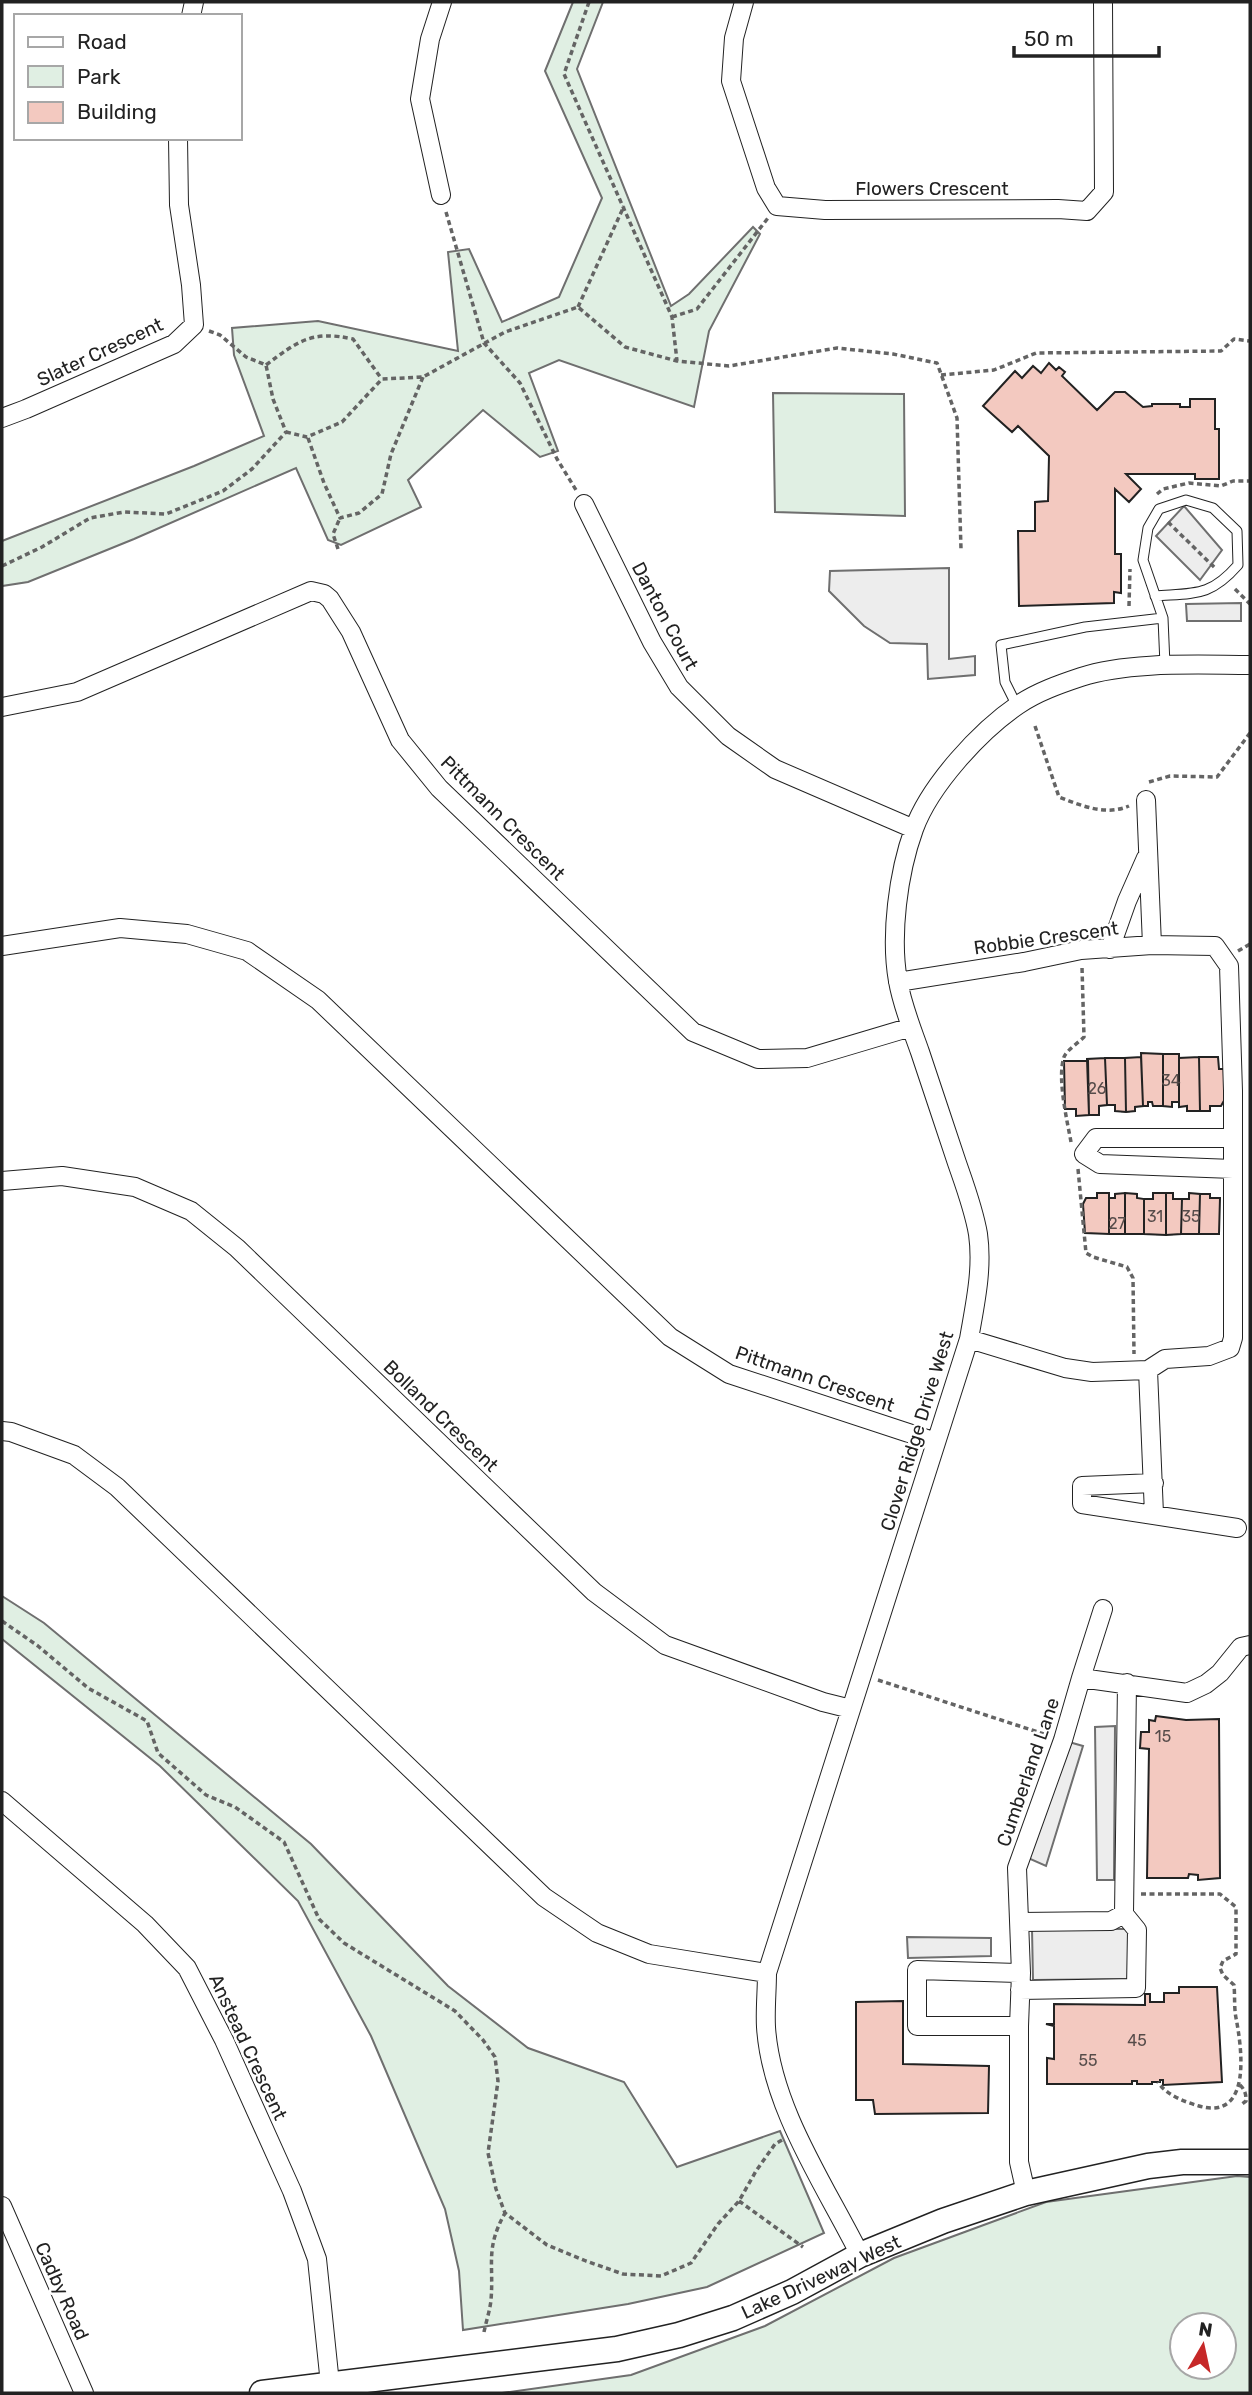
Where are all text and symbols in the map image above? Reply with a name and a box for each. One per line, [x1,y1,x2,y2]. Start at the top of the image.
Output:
legend [14,14,242,140]
scale bar [1014,14,1159,58]
text: 50 m [1024,26,1074,51]
text: Road [77,29,127,54]
text: Park [77,64,121,89]
text: Building [77,99,157,124]
street label: Flowers Crescent [855,177,1009,200]
street label: Slater Crescent [33,313,167,391]
street label: Danton Court [627,558,703,674]
street label: Pittmann Crescent [436,751,570,885]
street label: Robbie Crescent [972,916,1120,960]
house number: 34 [1161,1071,1181,1090]
house number: 26 [1087,1079,1107,1098]
house number: 31 [1147,1207,1163,1226]
house number: 35 [1181,1207,1201,1226]
house number: 27 [1108,1214,1126,1233]
street label: Clover Ridge Drive West [876,1328,959,1534]
street label: Pittmann Crescent [732,1341,898,1417]
street label: Bolland Crescent [379,1355,504,1477]
street label: Cumberland Lane [992,1694,1064,1850]
house number: 15 [1155,1727,1171,1746]
street label: Anstead Crescent [204,1970,292,2124]
house number: 45 [1127,2031,1147,2050]
house number: 55 [1078,2051,1098,2070]
street label: Lake Driveway West [738,2230,905,2324]
street label: Cadby Road [30,2238,94,2344]
north arrow [1168,2311,1238,2381]
text: N [1197,2317,1214,2342]

